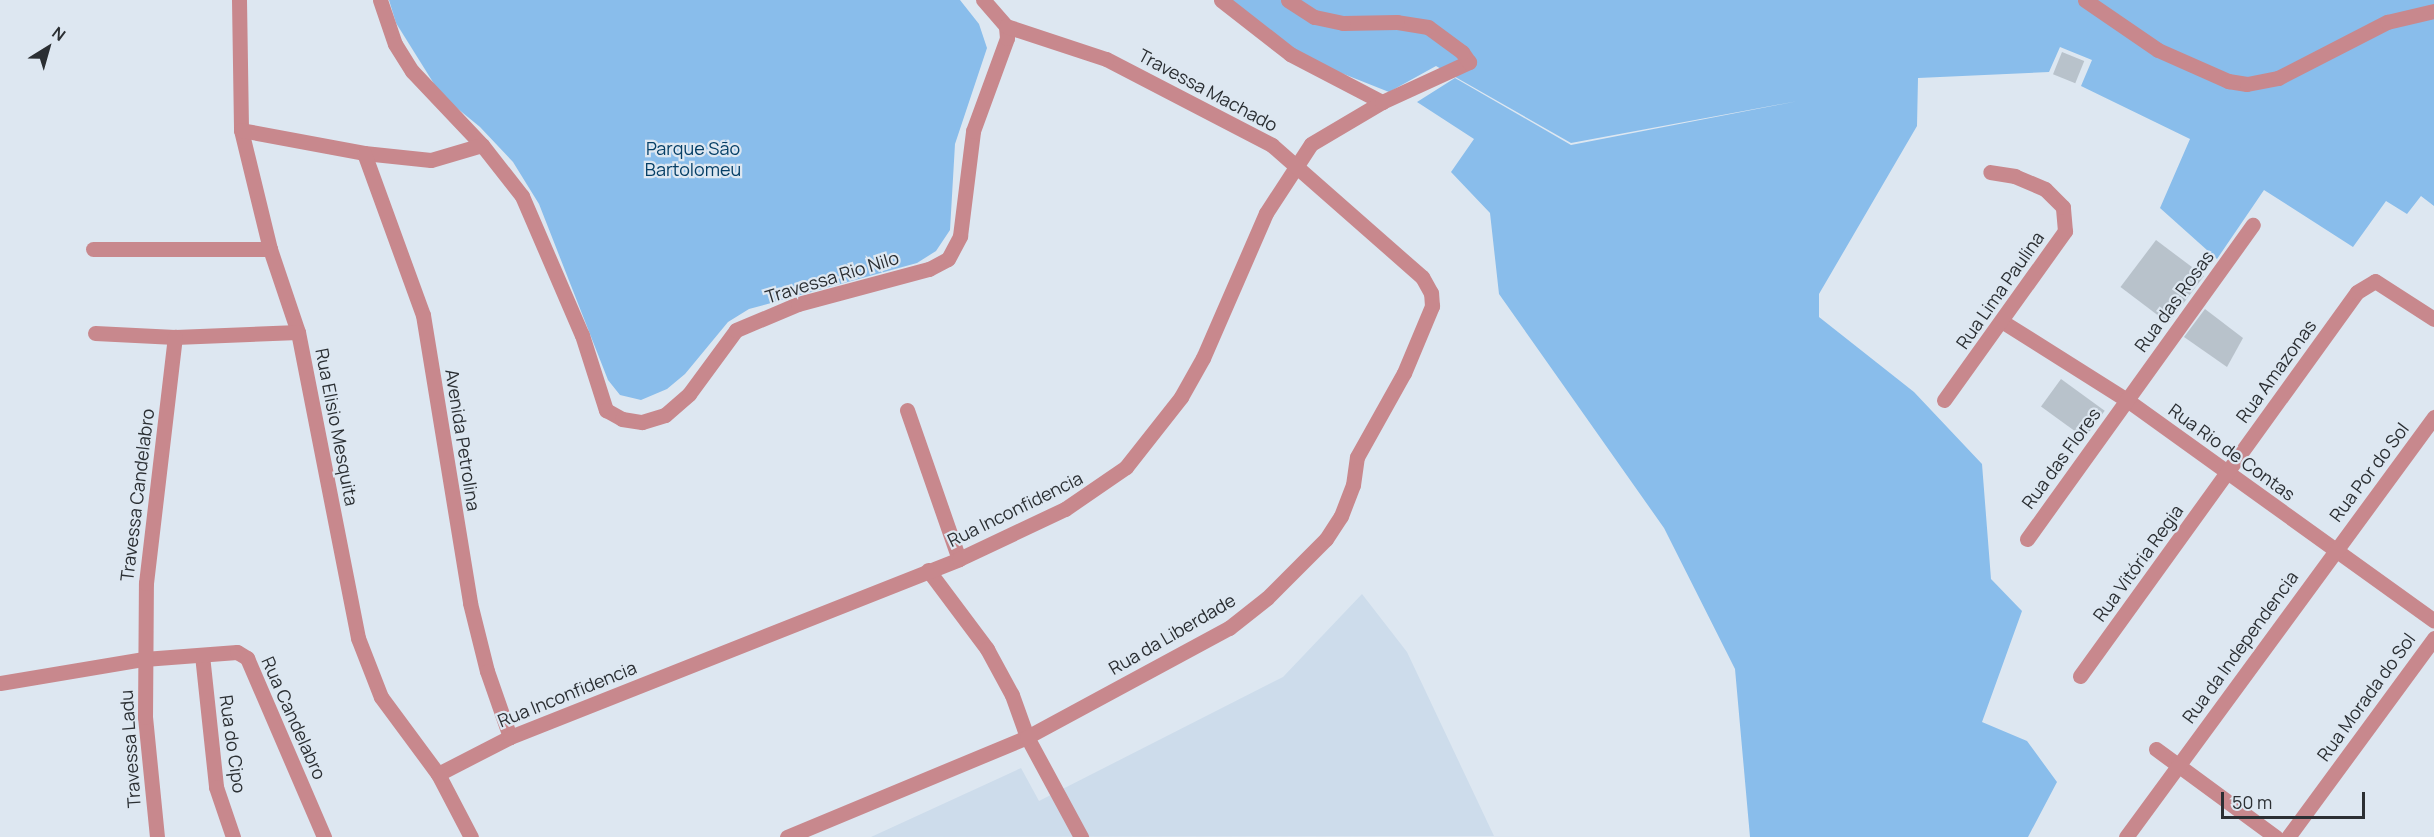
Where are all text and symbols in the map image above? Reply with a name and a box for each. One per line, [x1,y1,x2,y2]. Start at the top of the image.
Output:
north arrow [18,18,78,78]
text: N [48,21,70,46]
street label: Travessa Machado [1135,44,1281,136]
park label: Parque São Bartolomeu [645,138,741,180]
street label: Rua Lima Paulina [1952,227,2048,353]
street label: Travessa Rio Nilo [763,246,901,308]
street label: Rua das Rosas [2130,246,2218,356]
street label: Rua Amazonas [2231,315,2321,427]
street label: Rua Elisio Mesquita [311,346,363,508]
street label: Avenida Petrolina [441,367,485,513]
street label: Rua Rio de Contas [2165,399,2299,505]
street label: Rua das Flores [2017,403,2105,513]
street label: Travessa Candelabro [116,407,158,583]
street label: Rua Por do Sol [2325,418,2413,526]
street label: Rua Inconfidencia [944,467,1086,551]
street label: Rua Vitória Regia [2088,500,2188,626]
street label: Rua da Independencia [2178,567,2302,727]
street label: Rua da Liberdade [1105,589,1239,679]
street label: Rua Morada do Sol [2312,629,2420,765]
street label: Rua Candelabro [257,653,331,783]
street label: Rua Inconfidencia [494,656,640,732]
street label: Travessa Ladu [115,689,145,809]
street label: Rua do Cipo [215,694,251,794]
scale bar [2224,780,2368,818]
text: 50 m [2232,790,2272,814]

